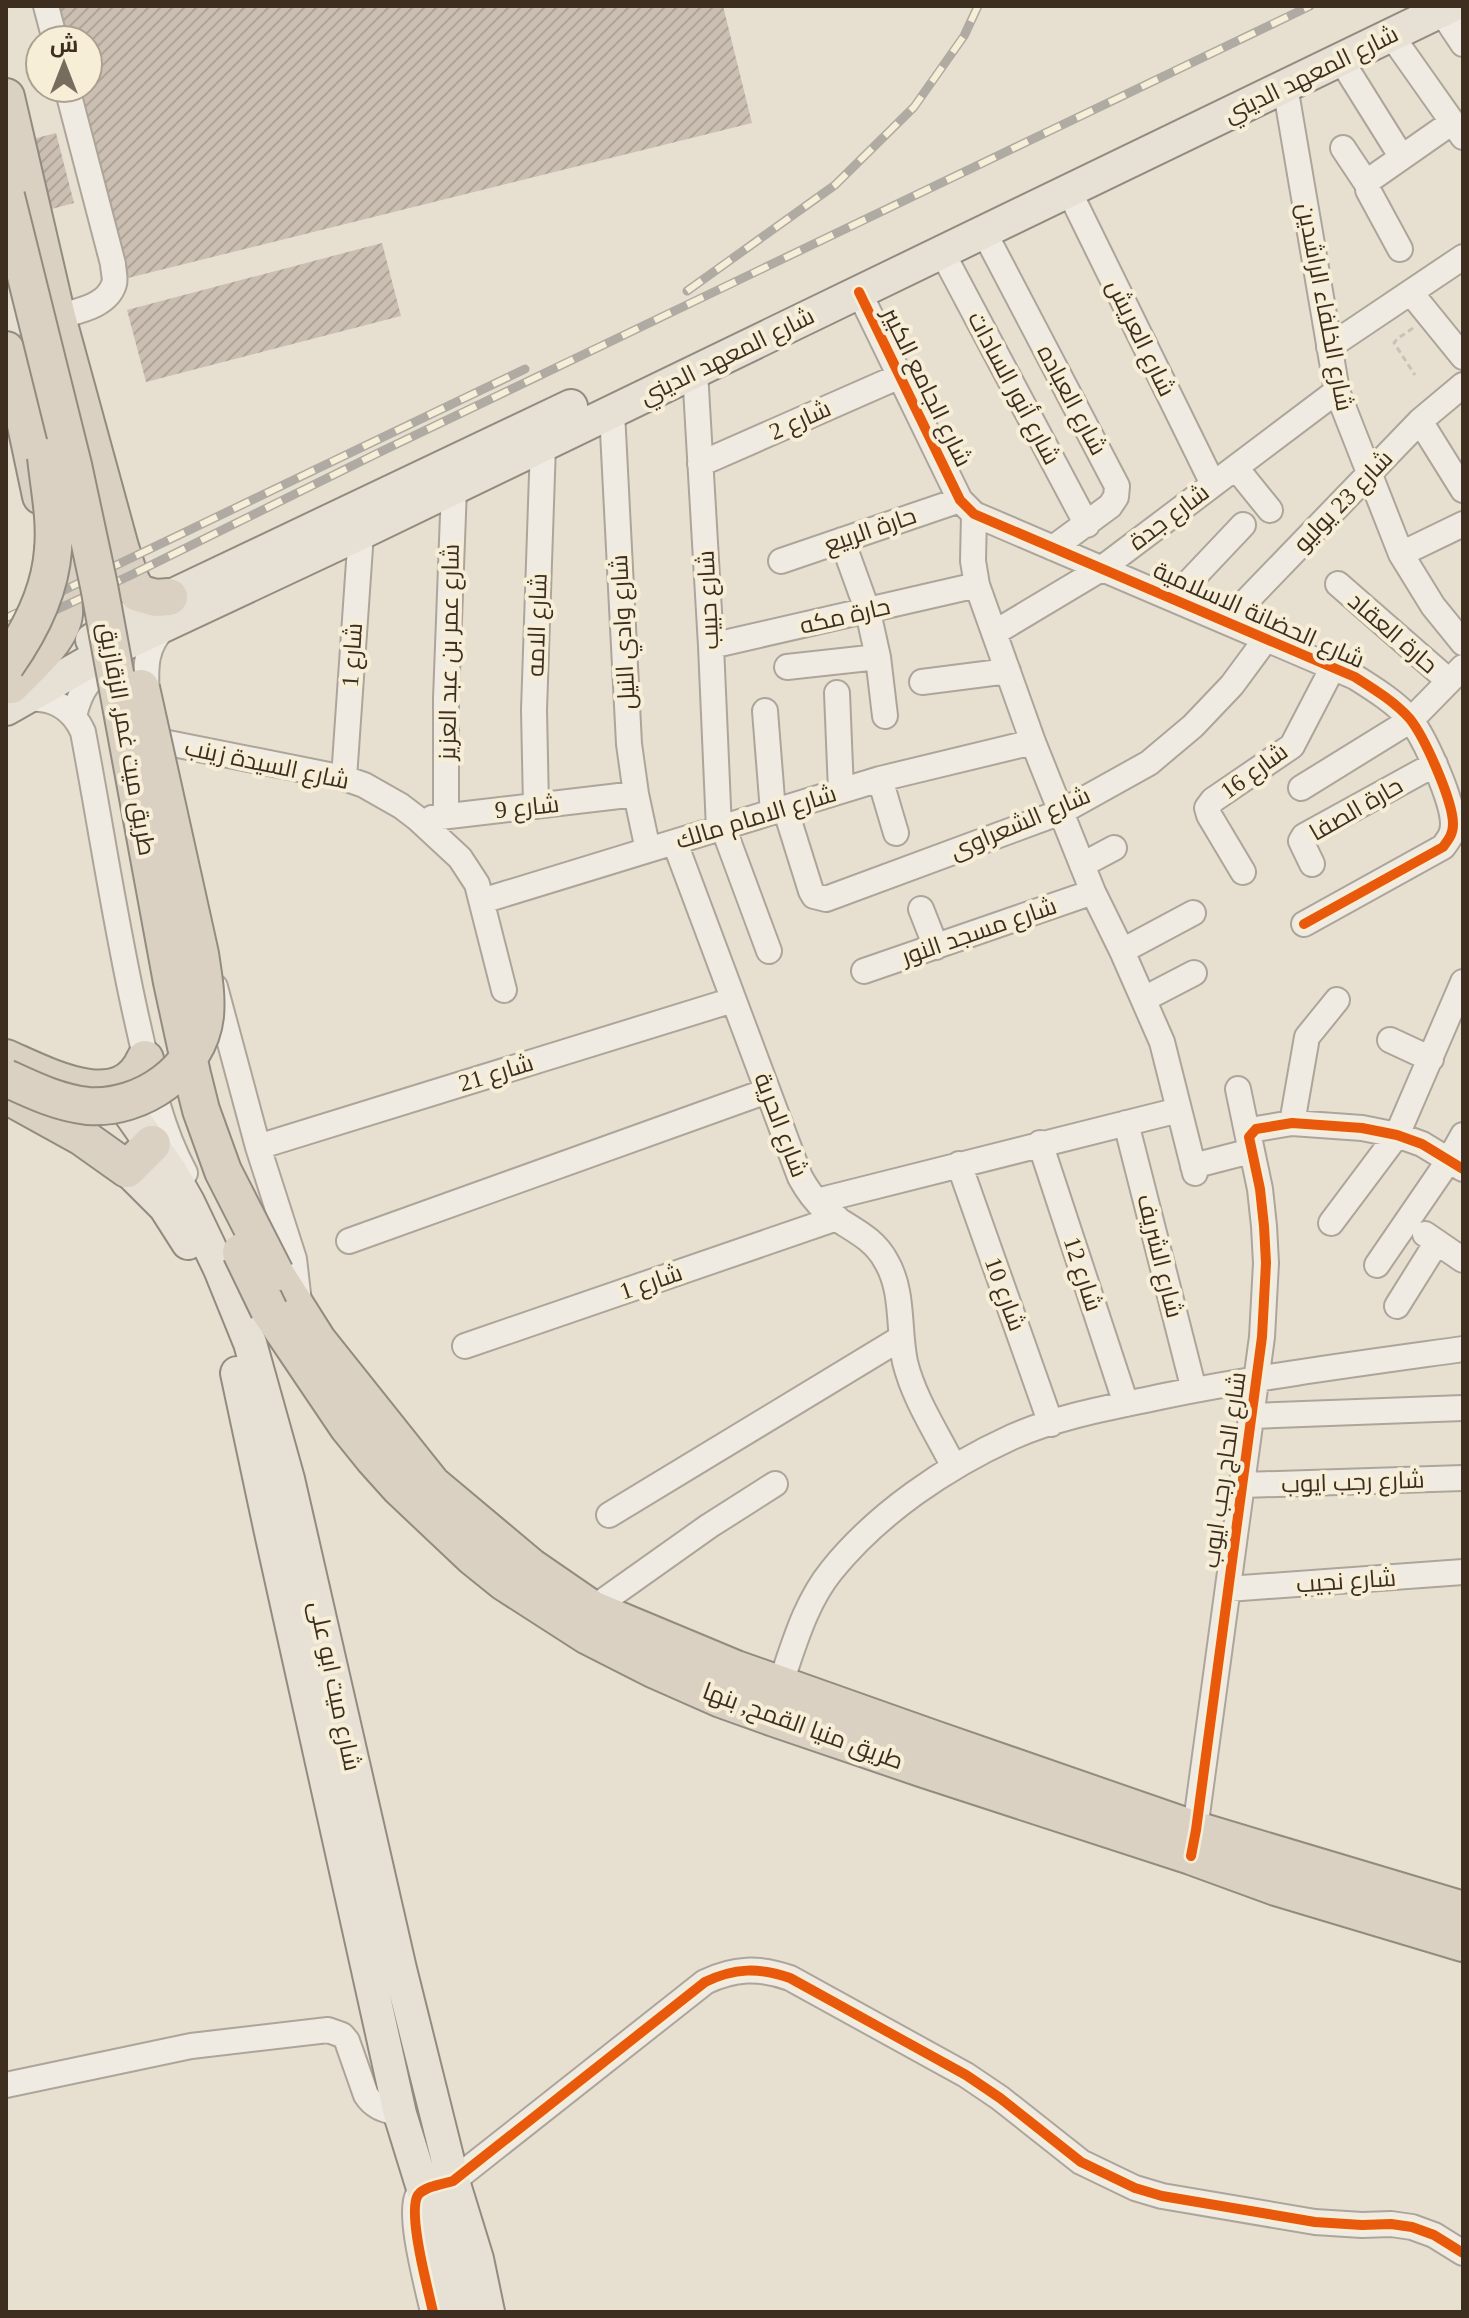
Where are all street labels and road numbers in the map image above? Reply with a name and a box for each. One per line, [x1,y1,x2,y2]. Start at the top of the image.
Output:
street label: شارع المعهد الديني [1220,21,1405,133]
street label: شارع الخلفاء الراشدين [1289,201,1358,414]
street label: شارع العريش [1099,276,1180,402]
street label: شارع الجامع الكبير [874,301,977,472]
street label: شارع المعهد الديني [636,303,821,415]
street label: شارع أنور السادات [960,306,1068,470]
street label: شارع العباده [1030,341,1112,461]
street label: شارع 2 [765,395,836,448]
street label: شارع 23 يوليو [1288,445,1400,559]
street label: شارع جدة [1124,479,1216,558]
street label: حارة الربيع [821,502,920,561]
street label: شارع عمر بن عبد العزيز [434,544,467,762]
street label: شارع حبيب [692,549,727,650]
street label: شارع وادي النيل [606,554,645,710]
street label: شارع الحضانة الاسلامية [1148,557,1368,676]
street label: شارع الامه [522,573,555,677]
street label: حارة العقاد [1343,587,1443,679]
street label: حارة مكه [797,593,893,639]
street label: طريق ميت غمر, الزقازيق [92,620,160,858]
street label: شارع 1 [337,622,370,688]
street label: شارع السيدة زينب [182,734,352,797]
street label: شارع 16 [1215,738,1294,806]
street label: حارة الصفا [1305,772,1407,846]
street label: شارع الامام مالك [673,780,840,857]
street label: شارع الشعراوى [946,782,1095,867]
street label: شارع 9 [494,791,561,826]
street label: شارع مسجد النور [896,892,1061,973]
street label: شارع 21 [456,1049,537,1099]
street label: شارع الحرية [746,1069,813,1182]
street label: شارع الشريف [1129,1191,1188,1321]
street label: شارع 12 [1056,1234,1107,1315]
street label: شارع 10 [977,1254,1030,1335]
street label: شارع 1 [616,1259,687,1308]
street label: شارع الحاج رجب ايوب [1197,1370,1254,1570]
street label: شارع رجب ايوب [1281,1467,1425,1500]
street label: شارع نجيب [1295,1565,1397,1600]
street label: شارع ميت ابو على [301,1599,366,1774]
street label: طريق منيا القمح, بنها [698,1678,907,1777]

